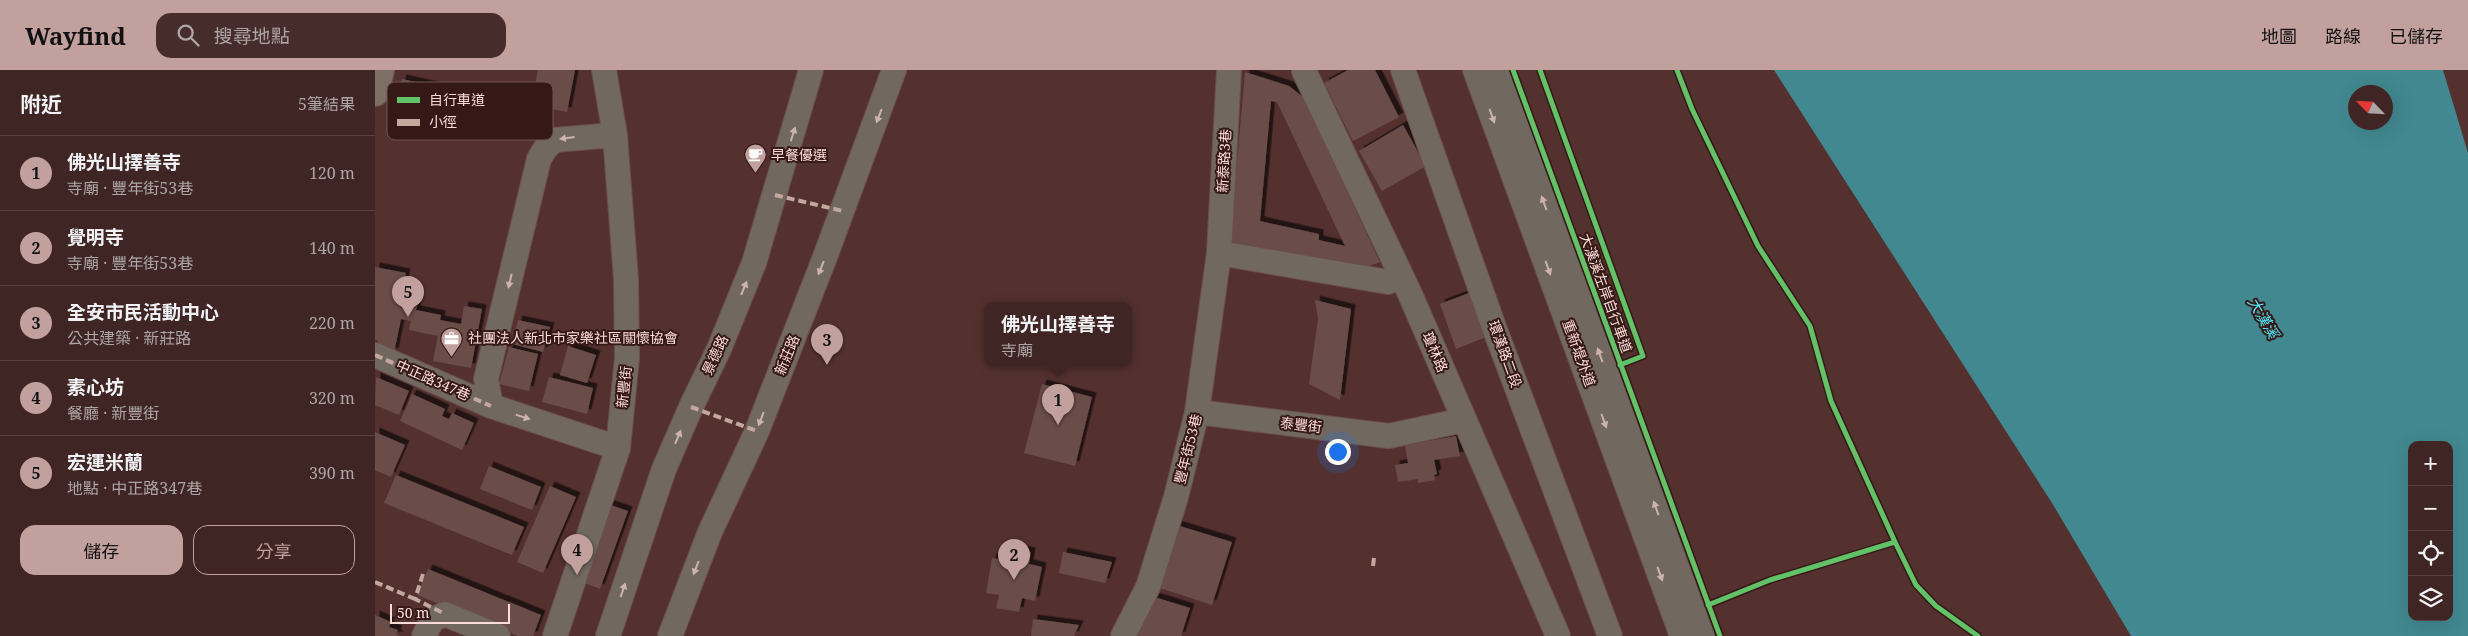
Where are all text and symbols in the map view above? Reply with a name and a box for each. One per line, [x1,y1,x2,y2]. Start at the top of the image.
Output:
search box [156,13,506,58]
text: Wayfind [25,19,126,52]
icon: search [174,21,202,49]
text: 搜尋地點 [214,23,290,49]
text: 地圖 [2261,24,2297,48]
text: 路線 [2325,24,2361,48]
text: 已儲存 [2389,24,2443,48]
legend [387,82,553,140]
north arrow [2348,85,2393,130]
text: 附近 [20,90,62,118]
text: 自行車道 [429,90,485,109]
text: 5筆結果 [298,93,355,115]
one-way arrow [875,109,883,124]
one-way arrow [1488,109,1496,124]
text: 小徑 [429,112,457,131]
one-way arrow [789,126,797,141]
street label: 新泰路3巷 [1212,129,1235,193]
one-way arrow [559,135,575,143]
cafe icon: 早餐優選 [743,143,767,174]
place label: 早餐優選 [771,145,827,164]
text: 佛光山擇善寺 [67,149,181,175]
text: 1 [31,162,41,184]
text: 120 m [309,162,355,184]
text: 寺廟 · 豐年街53巷 [67,177,193,199]
one-way arrow [1540,195,1547,210]
text: 覺明寺 [67,224,124,250]
street label: 大漢溪左岸自行車道 [1576,230,1637,355]
text: 2 [31,237,41,259]
text: 140 m [309,237,355,259]
text: 寺廟 · 豐年街53巷 [67,252,193,274]
one-way arrow [817,261,825,276]
one-way arrow [1544,261,1552,276]
one-way arrow [506,273,514,288]
pin: 5 [392,276,424,317]
one-way arrow [740,281,748,295]
water label: 大漢溪 [2244,293,2285,344]
text: 全安市民活動中心 [67,299,219,325]
popup [984,302,1132,367]
text: 佛光山擇善寺 [1001,311,1115,337]
text: 3 [31,312,41,334]
text: 220 m [309,312,355,334]
street label: 重新堤外道 [1559,317,1600,389]
street label: 環漢路二段 [1485,318,1526,390]
pin: 3 [811,324,843,365]
office icon: 社團法人新北市家樂社區關懷協會 [440,326,464,357]
text: 公共建築 · 新莊路 [67,327,191,349]
place label: 社團法人新北市家樂社區關懷協會 [468,328,678,347]
street label: 瓊林路 [1419,329,1452,375]
street label: 景德路 [697,332,732,378]
street label: 新莊路 [770,332,803,378]
text: 寺廟 [1001,339,1033,361]
one-way arrow [1596,347,1604,362]
street label: 中正路347巷 [393,355,473,404]
street label: 新豐街 [612,365,635,409]
text: 素心坊 [67,374,124,400]
pin: 1 [1042,384,1074,425]
text: 4 [31,387,41,409]
text: 320 m [309,387,355,409]
text: 餐廳 · 新豐街 [67,402,159,424]
one-way arrow [757,412,765,426]
street label: 豐年街53巷 [1170,412,1205,486]
one-way arrow [516,413,531,421]
street label: 泰豐街 [1279,413,1323,436]
one-way arrow [1600,414,1608,429]
one-way arrow [674,429,682,444]
your location [1325,439,1351,465]
map controls [2408,441,2453,621]
button: + [2408,441,2453,486]
text: 宏運米蘭 [67,449,143,475]
text: 5 [31,462,41,484]
text: 390 m [309,462,355,484]
text: 地點 · 中正路347巷 [67,477,202,499]
button: − [2408,486,2453,531]
one-way arrow [1652,500,1660,515]
button: 儲存 [20,525,183,575]
button: 分享 [193,525,355,575]
button: locate [2408,531,2453,576]
pin: 4 [561,534,593,575]
pin: 2 [998,539,1030,580]
one-way arrow [692,561,700,576]
one-way arrow [1657,566,1664,581]
button: layers [2408,576,2453,621]
one-way arrow [619,582,627,597]
scale bar [390,601,510,624]
text: 50 m [397,603,430,622]

